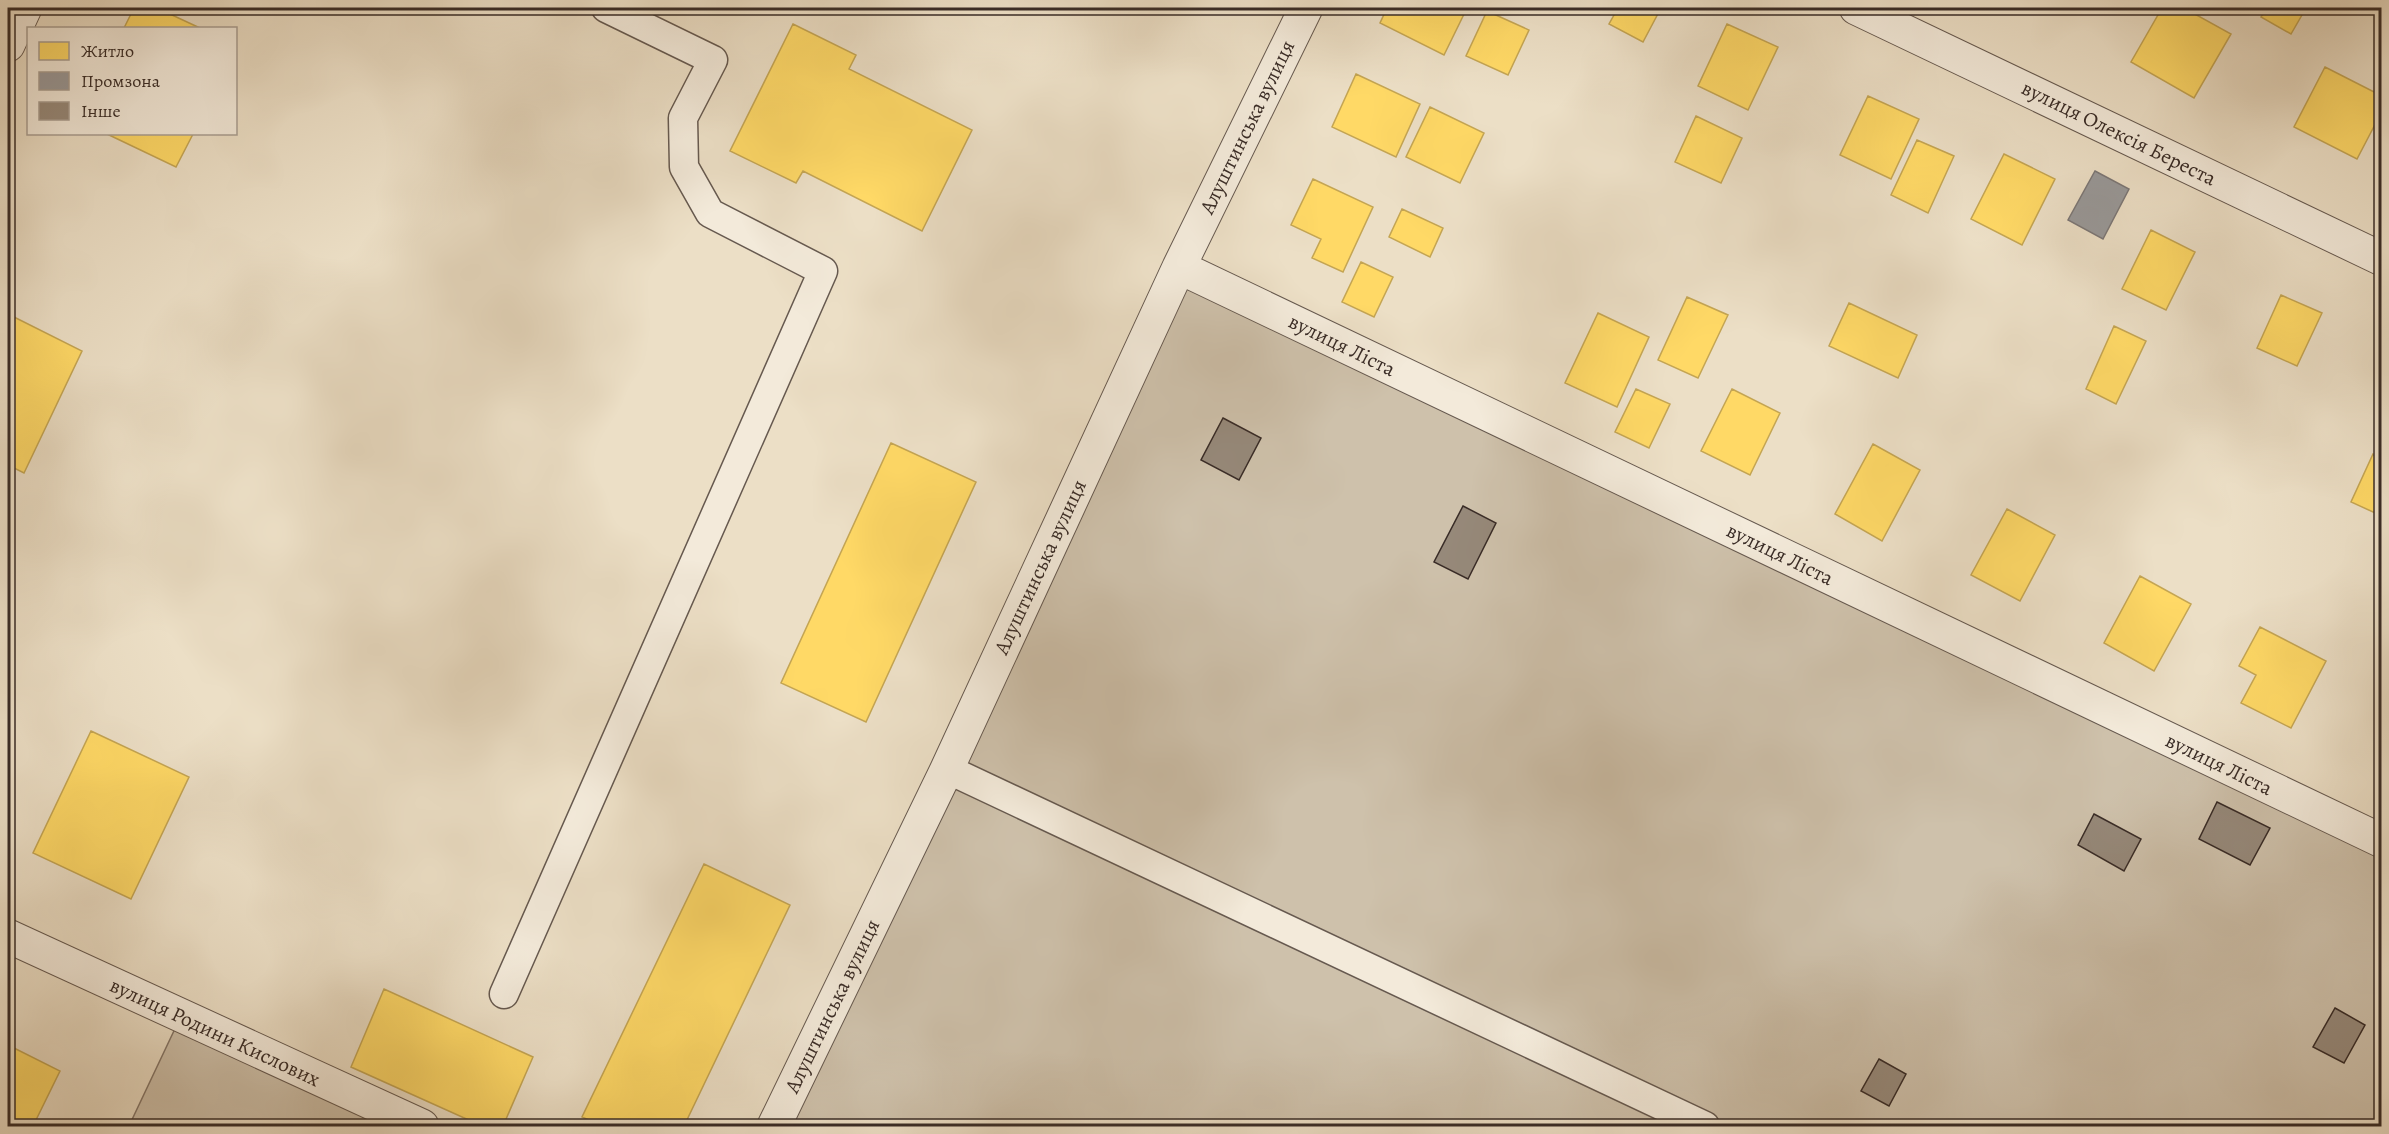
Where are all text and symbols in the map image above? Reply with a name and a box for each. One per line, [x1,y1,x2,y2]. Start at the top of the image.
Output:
legend [27,27,237,135]
street label: Алуштинська вулиця [1192,36,1301,219]
text: Житло [81,39,134,63]
text: Промзона [81,69,161,93]
street label: вулиця Олексія Береста [2017,74,2221,192]
text: Інше [81,99,121,123]
street label: вулиця Ліста [1284,307,1400,383]
street label: Алуштинська вулиця [987,475,1093,660]
street label: вулиця Ліста [1722,516,1838,592]
street label: вулиця Ліста [2161,726,2277,802]
street label: Алуштинська вулиця [777,915,886,1098]
street label: вулиця Родини Кислових [105,971,325,1093]

